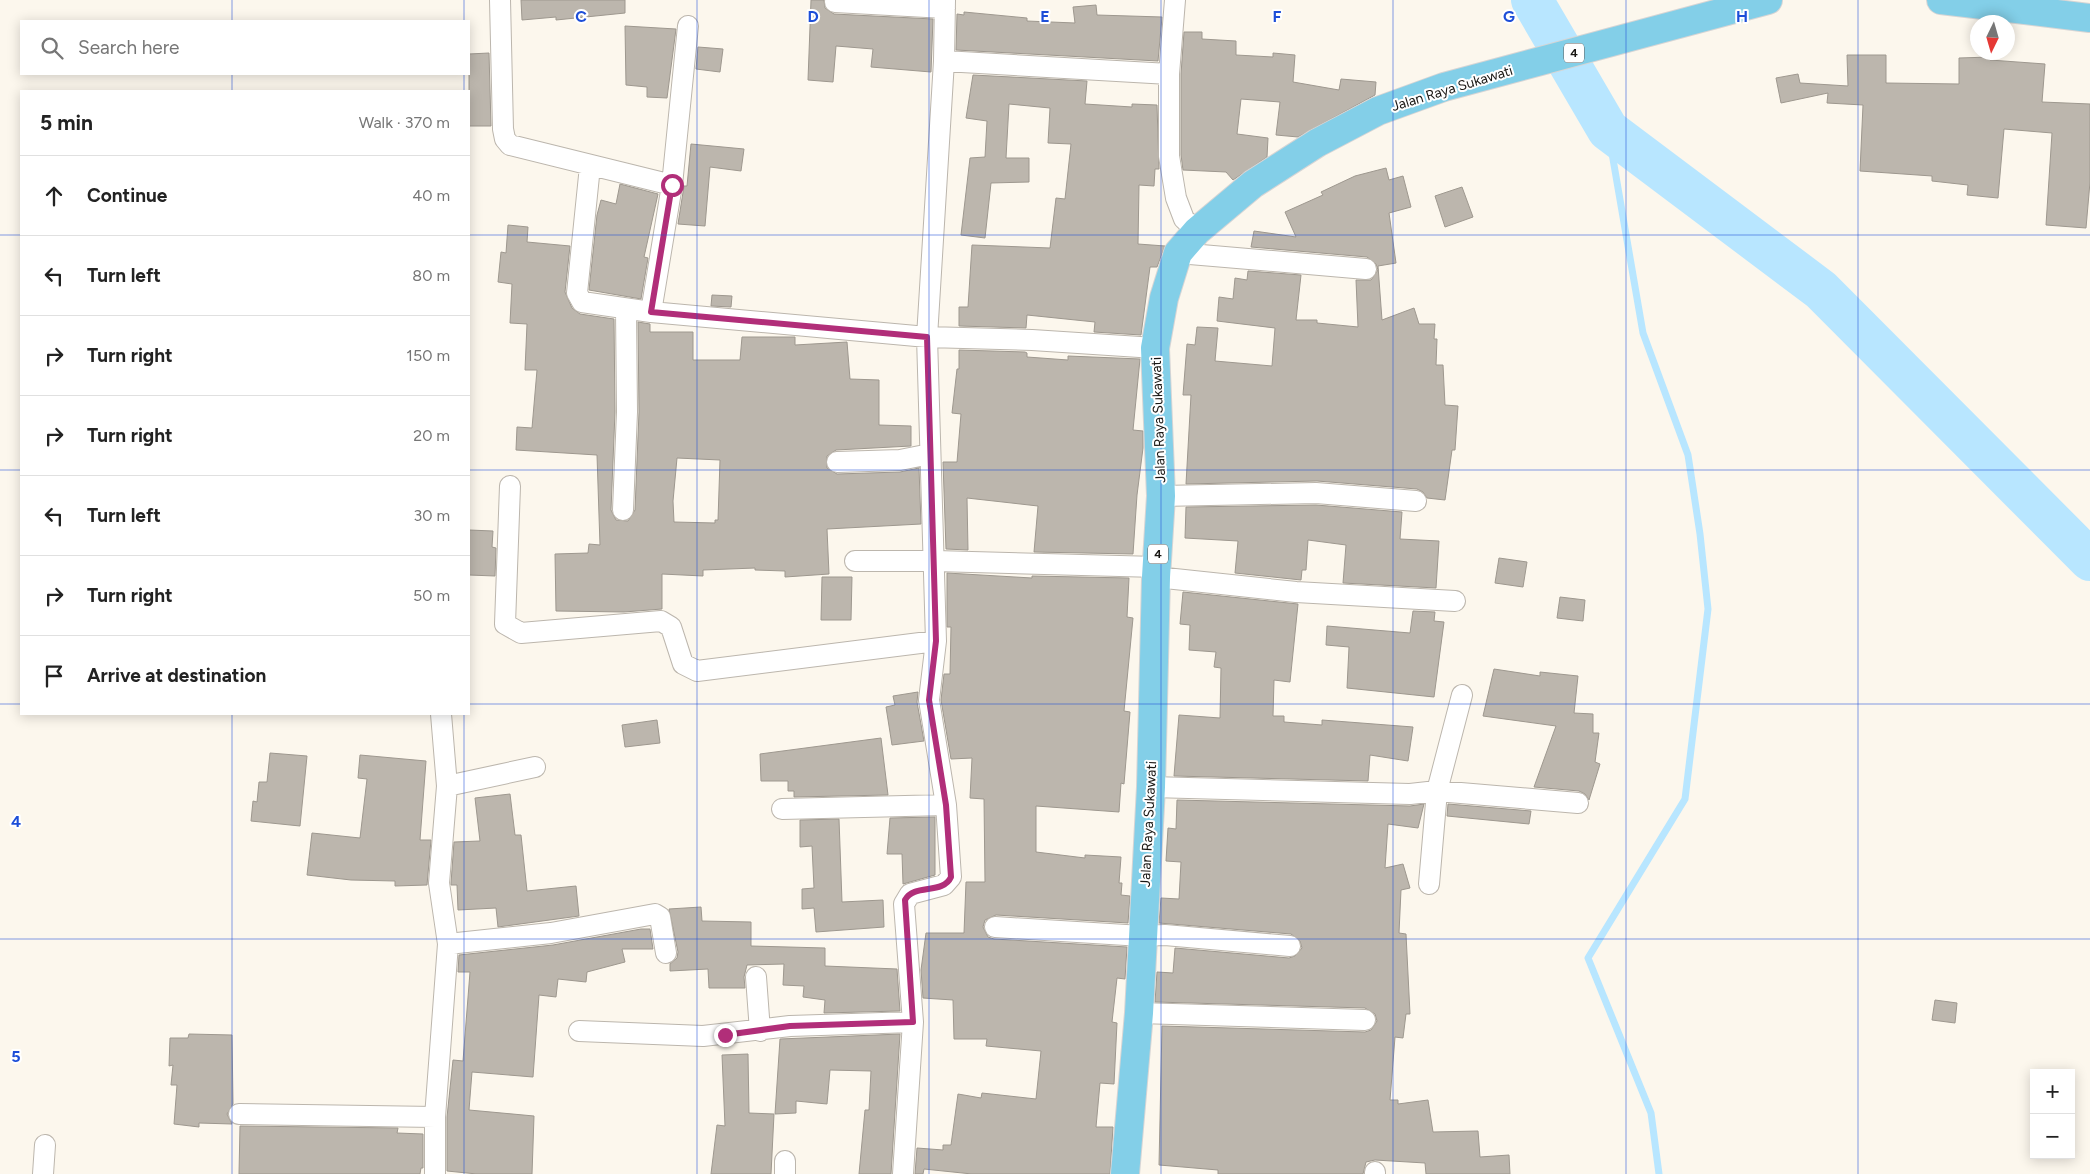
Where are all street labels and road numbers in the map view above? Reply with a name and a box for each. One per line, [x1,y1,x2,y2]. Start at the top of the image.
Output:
road number: 4 [1564,44,1584,62]
street label: Jalan Raya Sukawati [1389,62,1515,115]
street label: Jalan Raya Sukawati [1148,357,1169,483]
road number: 4 [1148,544,1168,564]
street label: Jalan Raya Sukawati [1137,761,1160,887]

